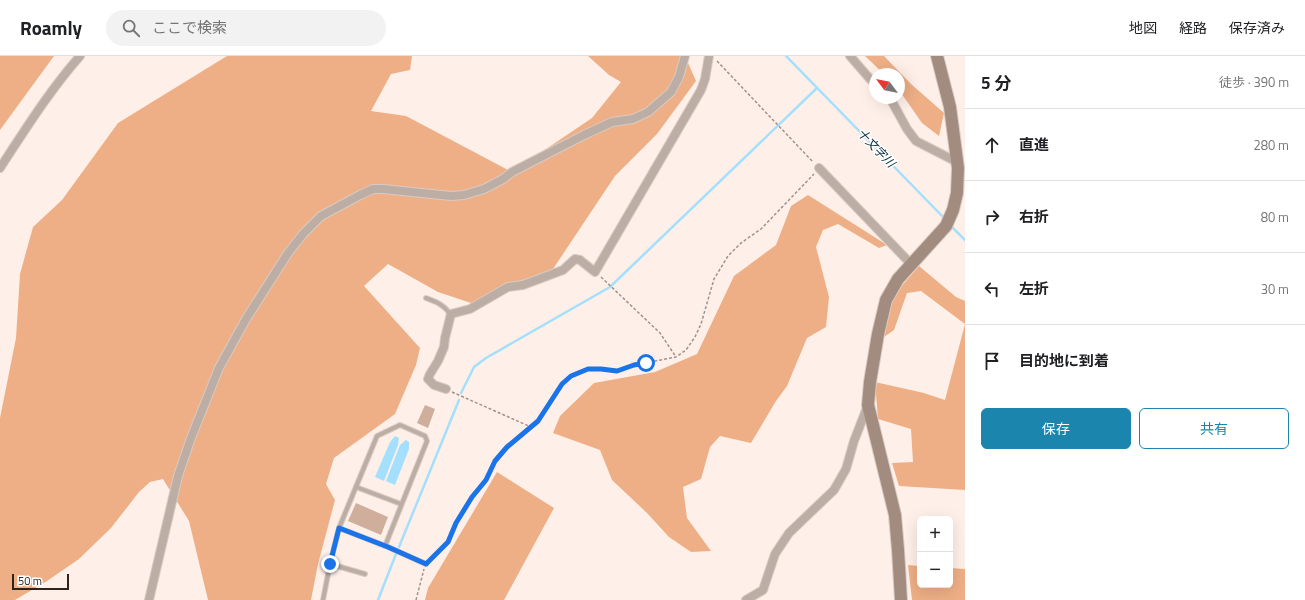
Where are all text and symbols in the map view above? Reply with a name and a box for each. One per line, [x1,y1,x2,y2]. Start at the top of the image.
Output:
search box [106,10,386,46]
text: Roamly [20,13,82,42]
text: ここで検索 [152,16,227,39]
icon: search [120,17,142,39]
text: 地図 [1129,17,1157,38]
text: 経路 [1179,17,1207,38]
text: 保存済み [1229,17,1285,38]
north arrow [869,68,905,104]
text: 5 分 [981,70,1011,96]
text: 徒歩 · 390 m [1219,72,1289,92]
water label: 十文字川 [853,124,901,173]
text: 直進 [1019,133,1049,156]
icon: ahead [981,134,1003,156]
text: 280 m [1253,135,1289,155]
text: 右折 [1019,205,1049,228]
icon: right [981,206,1003,228]
text: 80 m [1261,207,1289,227]
text: 左折 [1019,277,1049,300]
icon: left [981,278,1003,300]
text: 30 m [1261,279,1289,299]
text: 目的地に到着 [1019,349,1109,372]
icon: arrive [981,350,1003,372]
route start [637,354,655,372]
button: 保存 [981,408,1131,449]
button: 共有 [1139,408,1289,449]
map controls [917,516,953,588]
button: + [917,516,953,552]
button: − [917,552,953,588]
route end [321,555,339,573]
scale bar [12,572,69,591]
text: 50 m [18,573,42,589]

